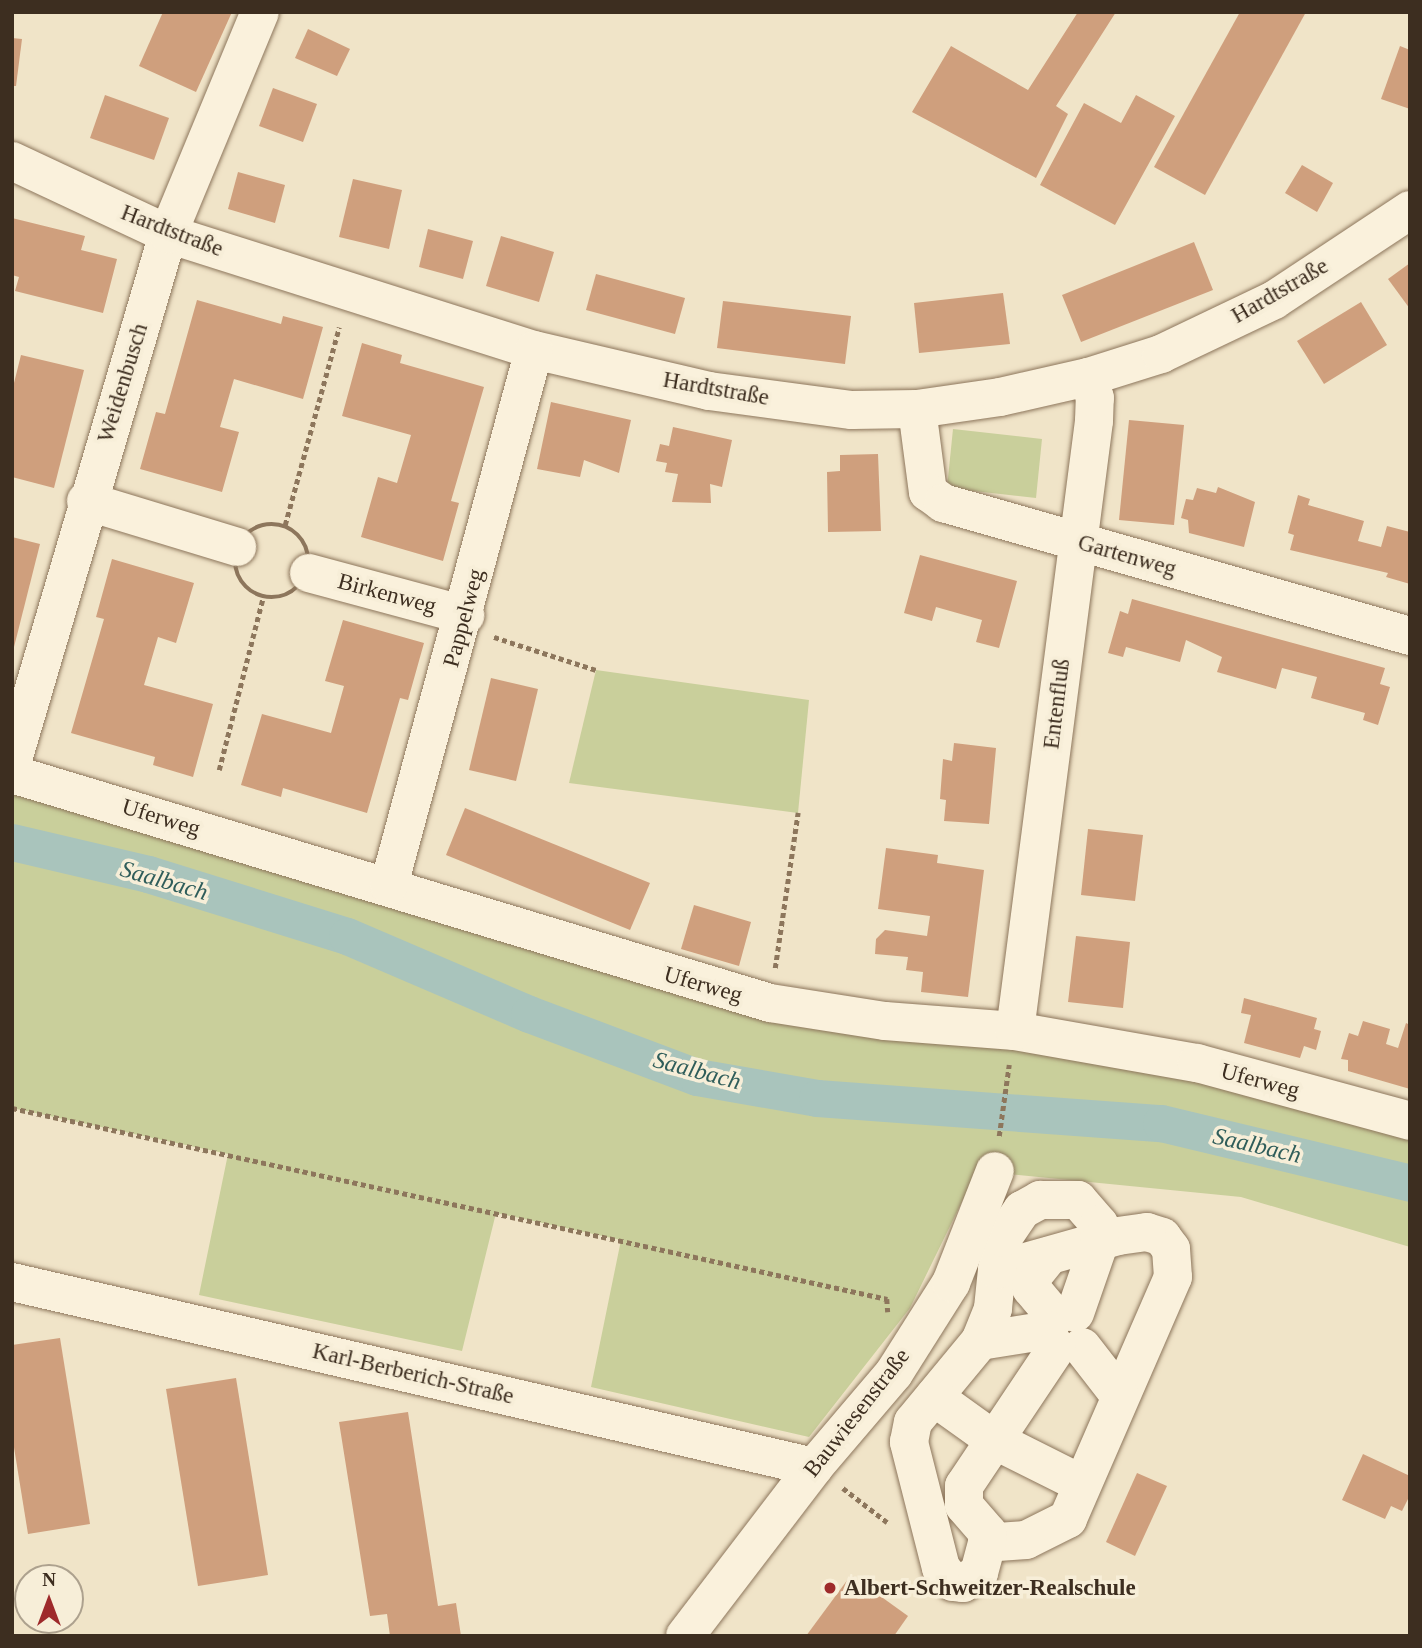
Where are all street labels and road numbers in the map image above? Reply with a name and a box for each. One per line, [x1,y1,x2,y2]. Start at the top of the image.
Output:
street label: Hardtstraße [117,199,227,263]
street label: Hardtstraße [1227,252,1333,330]
street label: Weidenbusch [92,320,154,446]
street label: Hardtstraße [661,366,771,412]
street label: Gartenweg [1075,529,1179,583]
street label: Pappelweg [438,566,490,670]
street label: Birkenweg [335,568,439,620]
street label: Entenfluß [1038,657,1076,751]
street label: Uferweg [118,793,204,843]
street label: Uferweg [661,961,745,1009]
street label: Uferweg [1218,1057,1302,1105]
street label: Karl-Berberich-Straße [310,1337,516,1411]
street label: Bauwiesenstraße [798,1343,916,1483]

